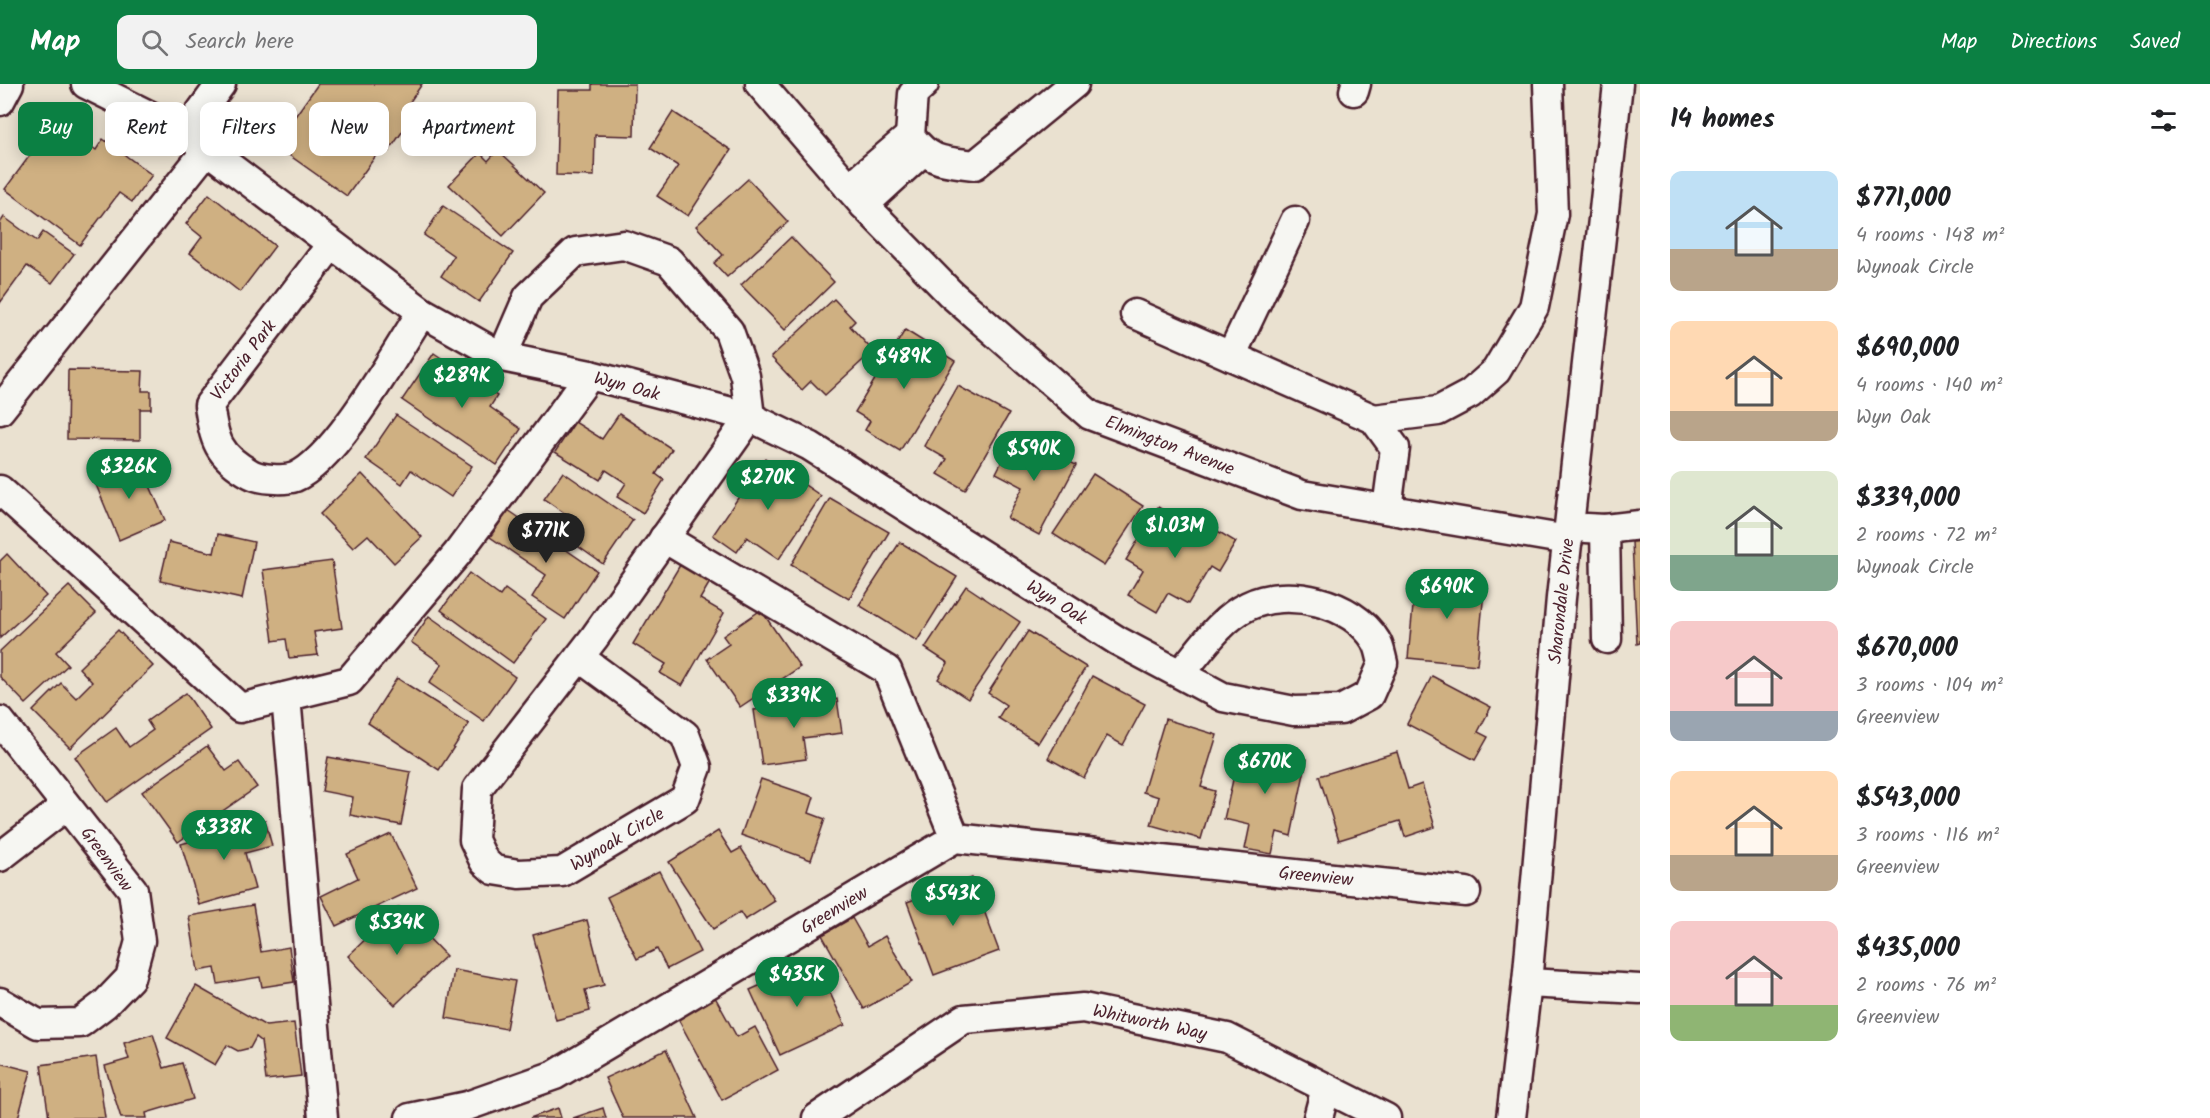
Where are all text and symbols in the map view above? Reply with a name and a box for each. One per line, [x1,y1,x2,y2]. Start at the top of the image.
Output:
search box [117,15,537,69]
text: Map [30,20,81,65]
text: Search here [186,25,294,60]
icon: search [138,26,171,59]
text: Map [1941,26,1977,59]
text: Directions [2010,26,2097,59]
text: Saved [2130,26,2180,59]
text: 14 homes [1670,99,1775,141]
chip: Buy [18,102,93,156]
chip: Rent [105,102,188,156]
chip: Filters [200,102,297,156]
chip: New [309,102,389,156]
chip: Apartment [401,102,536,156]
icon: filters [2147,104,2180,137]
text: $771,000 [1856,178,1951,220]
icon: home [1718,195,1790,267]
text: 4 rooms · 148 m² [1856,220,2004,252]
text: Wynoak Circle [1856,252,1974,284]
street label: Victoria Park [204,314,285,408]
text: $690,000 [1856,328,1959,370]
pin: $489K [862,339,946,390]
text: $489K [876,342,932,374]
icon: home [1718,345,1790,417]
pin: $289K [420,358,504,409]
text: $289K [433,361,491,393]
street label: Wyn Oak [590,365,663,410]
text: 4 rooms · 140 m² [1856,370,2002,402]
text: Wyn Oak [1856,402,1931,434]
street label: Elmington Avenue [1100,408,1238,484]
pin: $590K [992,431,1076,482]
text: $590K [1007,434,1061,466]
pin: $326K [87,449,171,500]
text: $326K [100,452,158,484]
pin: $270K [726,460,810,511]
text: $270K [740,463,796,495]
text: $339,000 [1856,478,1960,520]
icon: home [1718,495,1790,567]
pin: $1.03M [1126,508,1224,559]
text: $1.03M [1146,511,1204,543]
pin: $771K [504,513,588,564]
text: $771K [522,516,570,548]
text: 2 rooms · 72 m² [1856,520,1997,552]
street label: Sharondale Drive [1541,537,1584,665]
text: Wynoak Circle [1856,552,1974,584]
pin: $690K [1405,569,1489,620]
text: $690K [1419,572,1475,604]
street label: Wyn Oak [1020,573,1093,634]
text: $670,000 [1856,628,1958,670]
icon: home [1718,645,1790,717]
text: 3 rooms · 104 m² [1856,670,2003,702]
pin: $339K [752,678,836,729]
text: $339K [766,681,822,713]
text: Greenview [1856,702,1939,734]
pin: $670K [1223,744,1307,795]
text: $670K [1238,747,1292,779]
text: $543,000 [1856,778,1960,820]
icon: home [1718,795,1790,867]
street label: Wynoak Circle [565,801,671,880]
pin: $338K [182,810,266,861]
text: $338K [195,813,253,845]
text: 3 rooms · 116 m² [1856,820,1999,852]
street label: Greenview [72,821,140,899]
text: Greenview [1856,852,1939,884]
street label: Greenview [1277,859,1355,896]
pin: $543K [911,876,995,927]
street label: Greenview [795,879,875,943]
text: $543K [925,879,981,911]
pin: $534K [355,905,439,956]
text: $534K [369,908,425,940]
text: $435,000 [1856,928,1960,970]
icon: home [1718,945,1790,1017]
pin: $435K [755,957,839,1008]
text: $435K [769,960,825,992]
text: 2 rooms · 76 m² [1856,970,1996,1002]
street label: Whitworth Way [1090,997,1210,1050]
text: Greenview [1856,1002,1939,1034]

